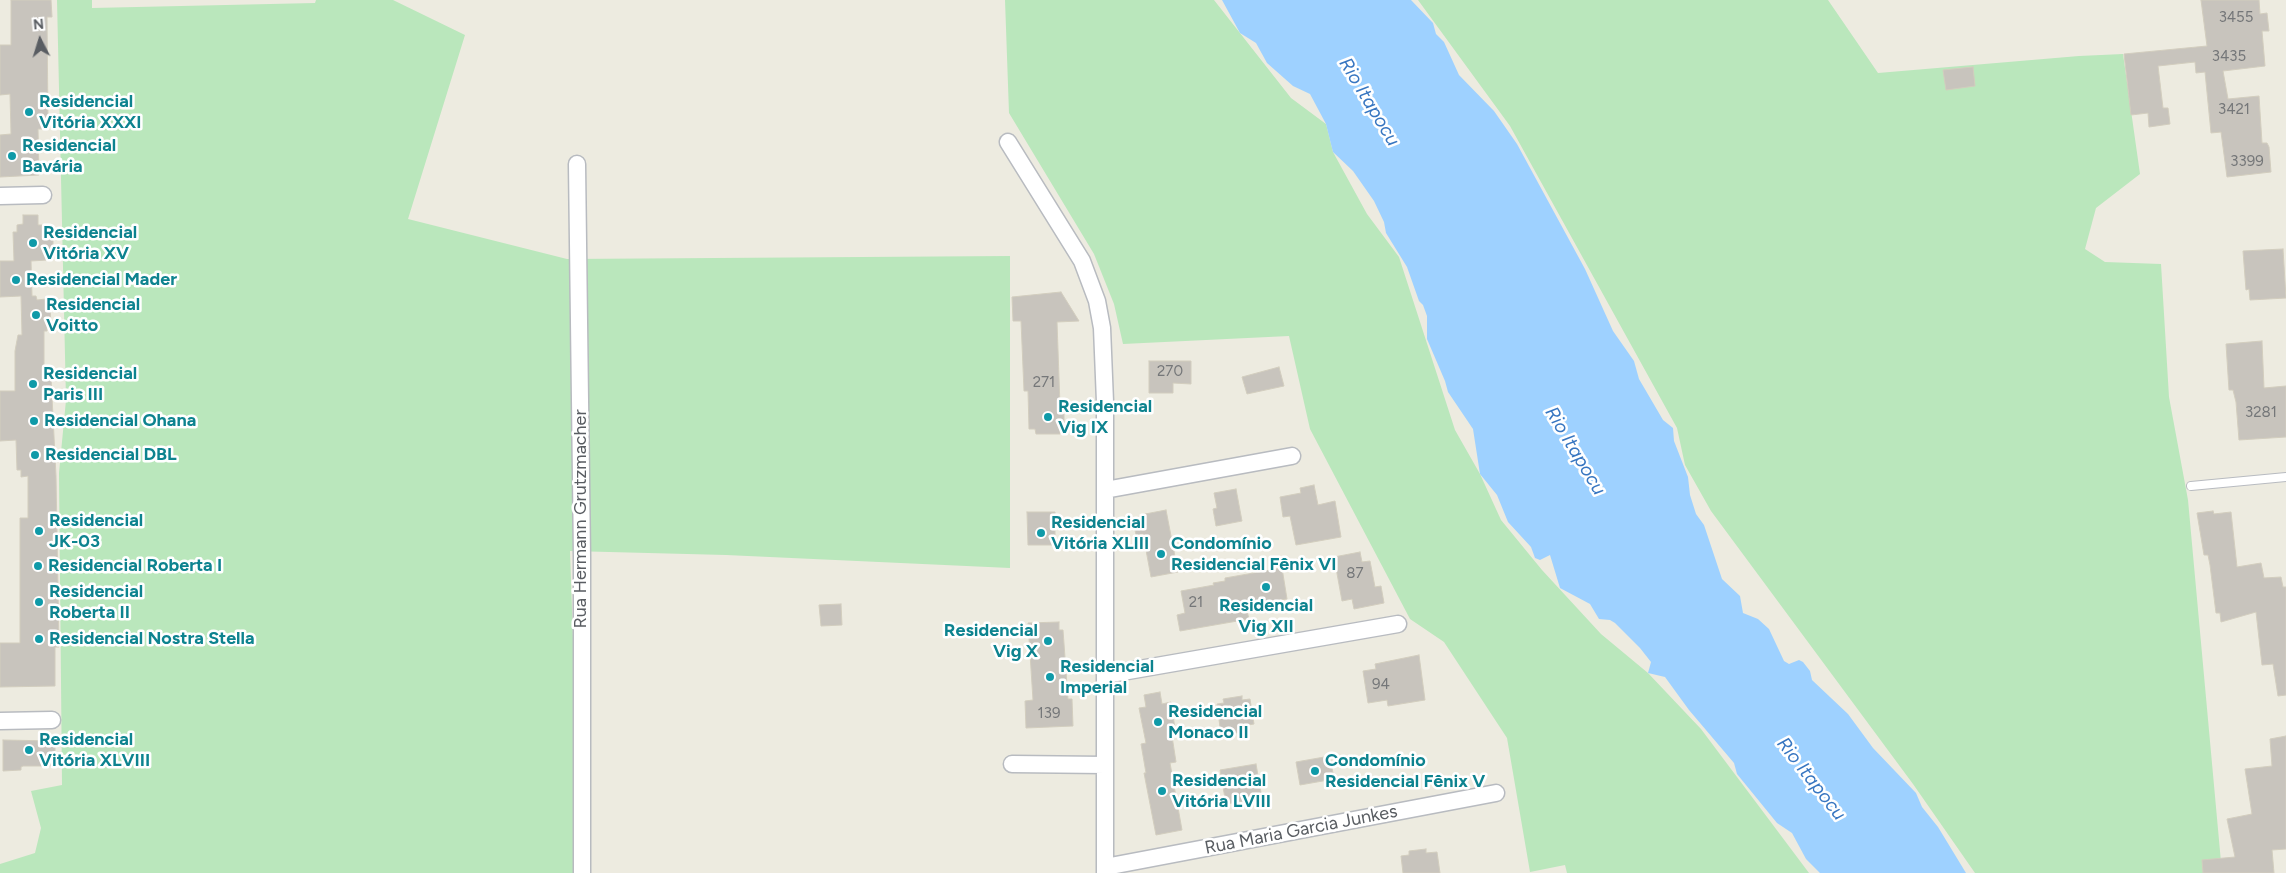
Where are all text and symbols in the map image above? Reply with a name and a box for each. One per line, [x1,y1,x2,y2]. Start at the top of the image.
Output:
house number: 3455 [2219,9,2253,27]
north arrow [15,15,65,65]
text: N [33,16,45,33]
house number: 3435 [2212,48,2246,66]
water label: Rio Itapocu [1334,54,1404,150]
place label: Residencial Vitória XXXI [39,91,142,134]
house number: 3421 [2218,101,2250,119]
marker: Residencial Vitória XXXI [23,106,35,118]
place label: Residencial Bavária [22,135,116,178]
marker: Residencial Bavária [6,150,18,162]
house number: 3399 [2230,153,2264,171]
place label: Residencial Vitória XV [43,222,137,264]
marker: Residencial Vitória XV [27,237,39,249]
place label: Residencial Mader [26,269,177,291]
marker: Residencial Mader [10,274,22,286]
place label: Residencial Voitto [46,294,140,336]
marker: Residencial Voitto [30,309,42,321]
place label: Residencial Paris III [43,363,137,406]
house number: 270 [1157,363,1183,381]
house number: 271 [1033,374,1055,392]
marker: Residencial Paris III [27,378,39,390]
place label: Residencial Vig IX [1058,396,1152,438]
water label: Rio Itapocu [1540,403,1610,499]
house number: 3281 [2245,404,2277,422]
street label: Rua Hermann Grutzmacher [570,409,592,629]
place label: Residencial Ohana [44,410,196,432]
marker: Residencial Vig IX [1042,411,1054,423]
marker: Residencial Ohana [28,415,40,427]
place label: Residencial DBL [45,444,177,466]
marker: Residencial DBL [29,449,41,461]
place label: Residencial JK-03 [49,510,143,552]
place label: Residencial Vitória XLIII [1051,512,1149,554]
marker: Residencial JK-03 [33,525,45,537]
marker: Residencial Vitória XLIII [1035,527,1047,539]
place label: Condomínio Residencial Fênix VI [1171,533,1336,576]
marker: Condomínio Residencial Fênix VI [1155,548,1167,560]
place label: Residencial Roberta I [48,555,222,577]
marker: Residencial Roberta I [32,560,44,572]
house number: 87 [1346,565,1364,583]
place label: Residencial Roberta II [49,581,143,624]
marker: Residencial Vig XII [1260,581,1272,593]
house number: 21 [1189,594,1203,612]
place label: Residencial Vig XII [1219,595,1313,638]
marker: Residencial Roberta II [33,596,45,608]
place label: Residencial Vig X [944,620,1038,662]
place label: Residencial Nostra Stella [49,628,255,650]
marker: Residencial Nostra Stella [33,633,45,645]
marker: Residencial Vig X [1042,635,1054,647]
place label: Residencial Imperial [1060,656,1154,699]
marker: Residencial Imperial [1044,671,1056,683]
house number: 94 [1372,676,1390,694]
place label: Residencial Monaco II [1168,701,1262,744]
house number: 139 [1038,705,1060,723]
marker: Residencial Monaco II [1152,716,1164,728]
place label: Residencial Vitória XLVIII [39,729,150,772]
water label: Rio Itapocu [1772,733,1850,825]
marker: Residencial Vitória XLVIII [23,744,35,756]
place label: Condomínio Residencial Fênix V [1325,750,1485,792]
marker: Condomínio Residencial Fênix V [1309,765,1321,777]
place label: Residencial Vitória LVIII [1172,770,1271,812]
marker: Residencial Vitória LVIII [1156,785,1168,797]
street label: Rua Maria Garcia Junkes [1203,801,1399,859]

